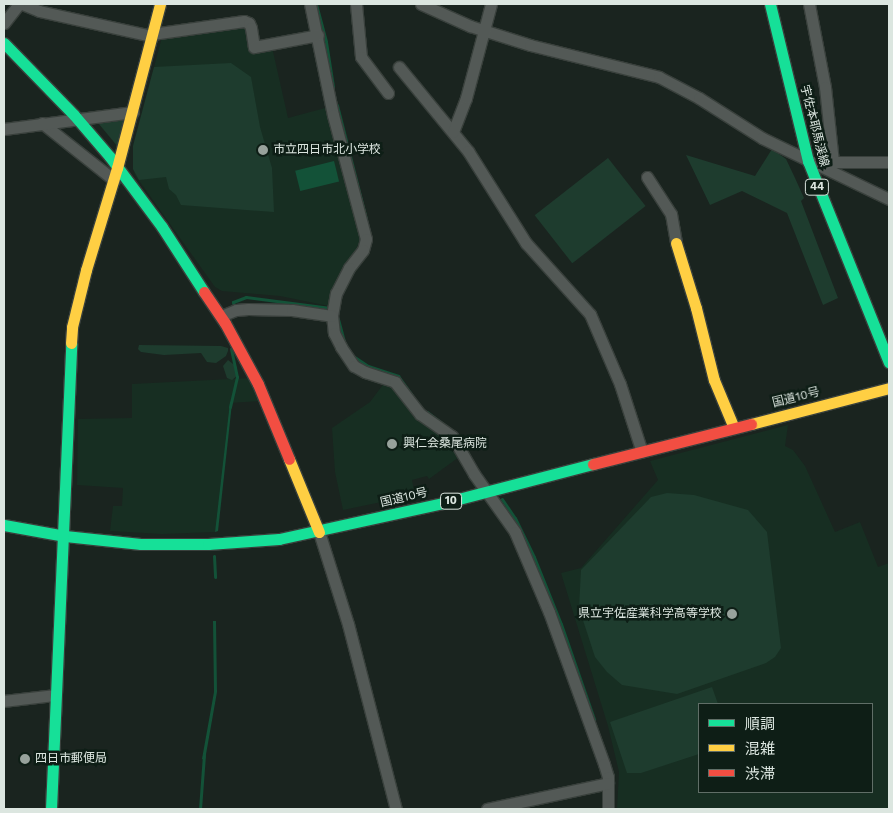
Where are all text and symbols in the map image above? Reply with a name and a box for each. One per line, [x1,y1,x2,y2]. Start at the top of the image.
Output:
street label: 宇佐本耶馬渓線 [797,84,831,168]
place label: 市立四日市北小学校 [273,143,381,157]
marker: 市立四日市北小学校 [257,144,269,156]
road number: 44 [804,178,830,196]
street label: 国道10号 [771,385,821,411]
marker: 興仁会桑尾病院 [385,437,399,451]
place label: 興仁会桑尾病院 [403,437,487,451]
street label: 国道10号 [379,486,429,510]
road number: 10 [440,492,462,510]
place label: 県立宇佐産業科学高等学校 [578,607,722,621]
marker: 県立宇佐産業科学高等学校 [726,608,738,620]
legend [698,703,873,793]
text: 順調 [745,715,775,733]
text: 混雑 [745,740,775,758]
place label: 四日市郵便局 [35,752,107,766]
marker: 四日市郵便局 [19,753,31,765]
text: 渋滞 [745,765,775,783]

